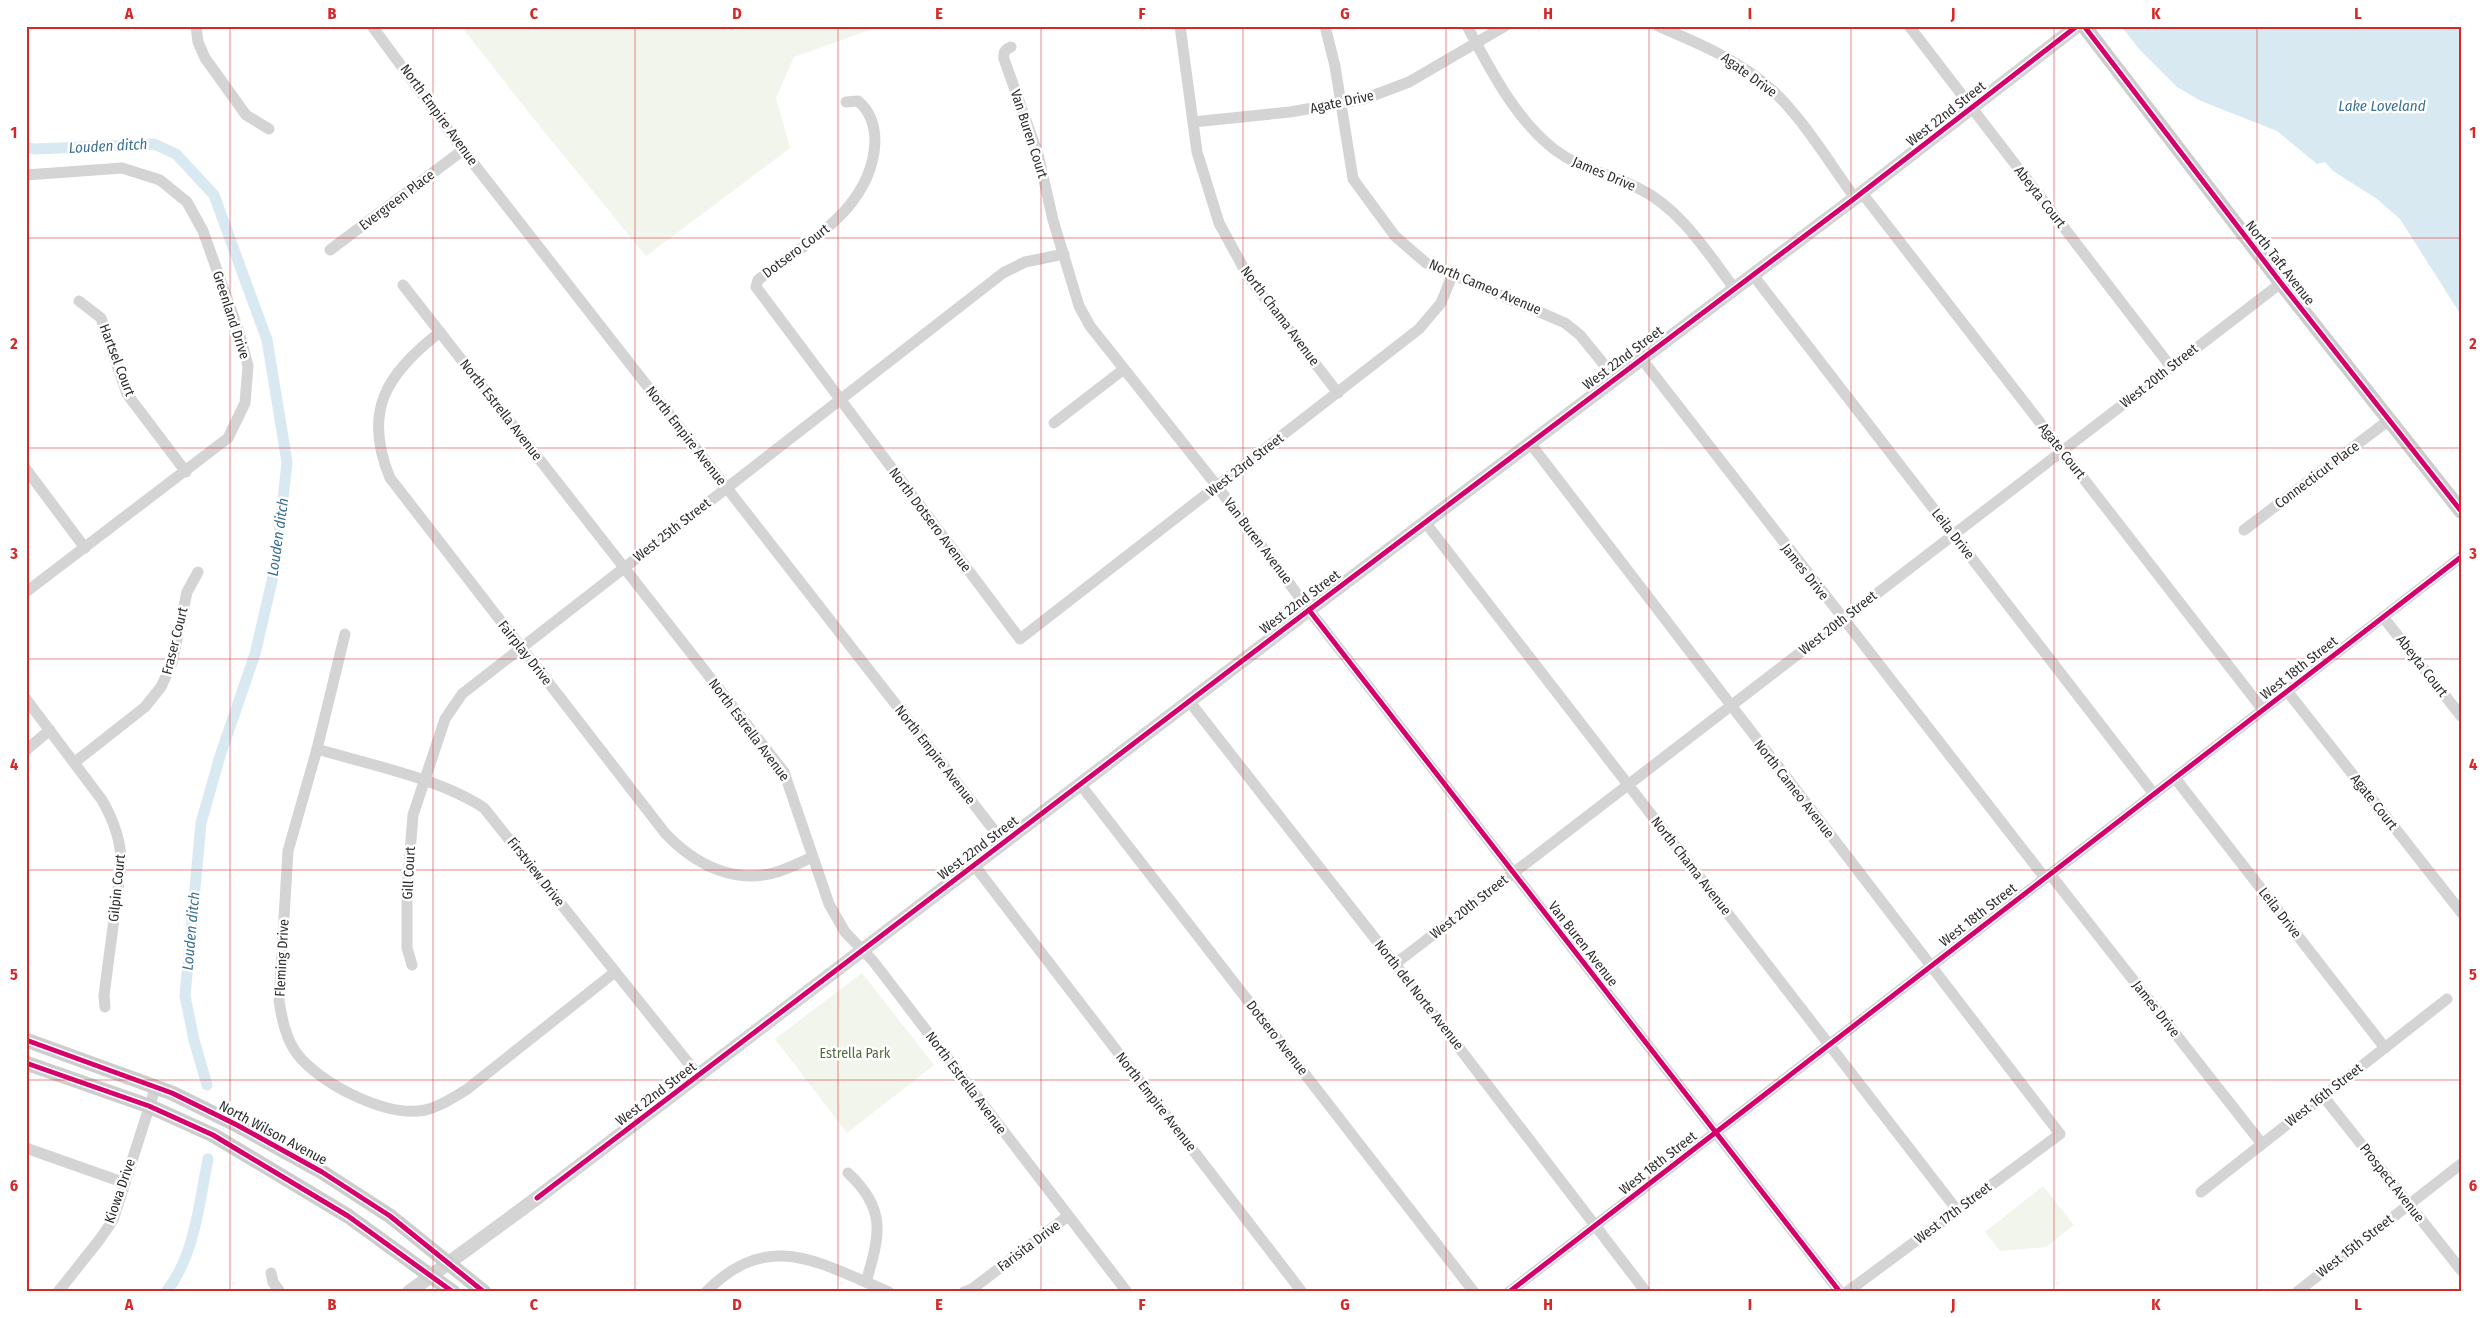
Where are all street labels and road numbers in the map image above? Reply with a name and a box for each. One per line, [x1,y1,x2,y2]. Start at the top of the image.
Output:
street label: Agate Drive [1718,49,1780,101]
street label: North Empire Avenue [397,61,481,169]
street label: West 22nd Street [1903,77,1989,150]
street label: Agate Drive [1309,87,1376,117]
street label: Van Buren Court [1007,88,1051,181]
street label: James Drive [1570,153,1638,195]
street label: Abeyta Court [2011,163,2070,232]
street label: Evergreen Place [356,166,438,234]
street label: North Taft Avenue [2242,217,2318,309]
street label: Dotsero Court [759,220,833,282]
street label: North Cameo Avenue [1426,256,1544,318]
street label: North Chama Avenue [1237,263,1323,369]
street label: Greenland Drive [209,269,253,361]
street label: Hartsel Court [96,322,139,399]
street label: West 22nd Street [1580,322,1667,394]
street label: West 20th Street [2117,340,2202,412]
street label: North Estrella Avenue [456,356,546,464]
street label: North Empire Avenue [642,383,730,489]
street label: Agate Court [2035,420,2089,483]
street label: West 23rd Street [1203,429,1287,500]
street label: Connecticut Place [2271,438,2363,512]
street label: North Dotsero Avenue [885,464,975,576]
street label: West 25th Street [630,494,714,565]
street label: Van Buren Avenue [1220,495,1296,587]
street label: Leila Drive [1928,505,1978,563]
street label: James Drive [1778,540,1832,604]
street label: West 22nd Street [1257,566,1344,638]
street label: West 20th Street [1796,587,1881,659]
street label: Fraser Court [158,605,192,676]
street label: Fairplay Drive [494,617,556,689]
street label: West 18th Street [2257,632,2341,703]
street label: Abeyta Court [2393,632,2452,701]
street label: North Estrella Avenue [705,675,793,785]
street label: North Empire Avenue [891,702,979,808]
street label: North Cameo Avenue [1750,736,1838,842]
street label: Agate Court [2347,771,2401,834]
street label: West 22nd Street [935,812,1022,884]
street label: North Chama Avenue [1647,813,1735,919]
street label: Firstview Drive [504,834,568,910]
street label: Gill Court [399,846,419,900]
street label: Gilpin Court [105,853,129,923]
street label: West 20th Street [1427,871,1512,943]
street label: West 18th Street [1936,879,2020,950]
street label: Leila Drive [2255,884,2305,942]
street label: Van Buren Avenue [1545,898,1622,990]
street label: Fleming Drive [271,919,293,997]
street label: North del Norte Avenue [1371,937,1467,1053]
street label: James Drive [2129,977,2183,1041]
street label: Dotsero Avenue [1243,997,1312,1079]
street label: North Estrella Avenue [922,1028,1010,1138]
street label: North Empire Avenue [1112,1049,1200,1155]
street label: West 22nd Street [613,1058,700,1130]
street label: West 16th Street [2282,1059,2366,1130]
street label: North Wilson Avenue [216,1097,330,1169]
street label: West 18th Street [1616,1127,1700,1198]
street label: Prospect Avenue [2356,1140,2428,1226]
street label: Kiowa Drive [101,1156,139,1225]
street label: West 17th Street [1911,1178,1995,1247]
street label: West 15th Street [2313,1211,2397,1281]
street label: Farisita Drive [994,1217,1064,1275]

